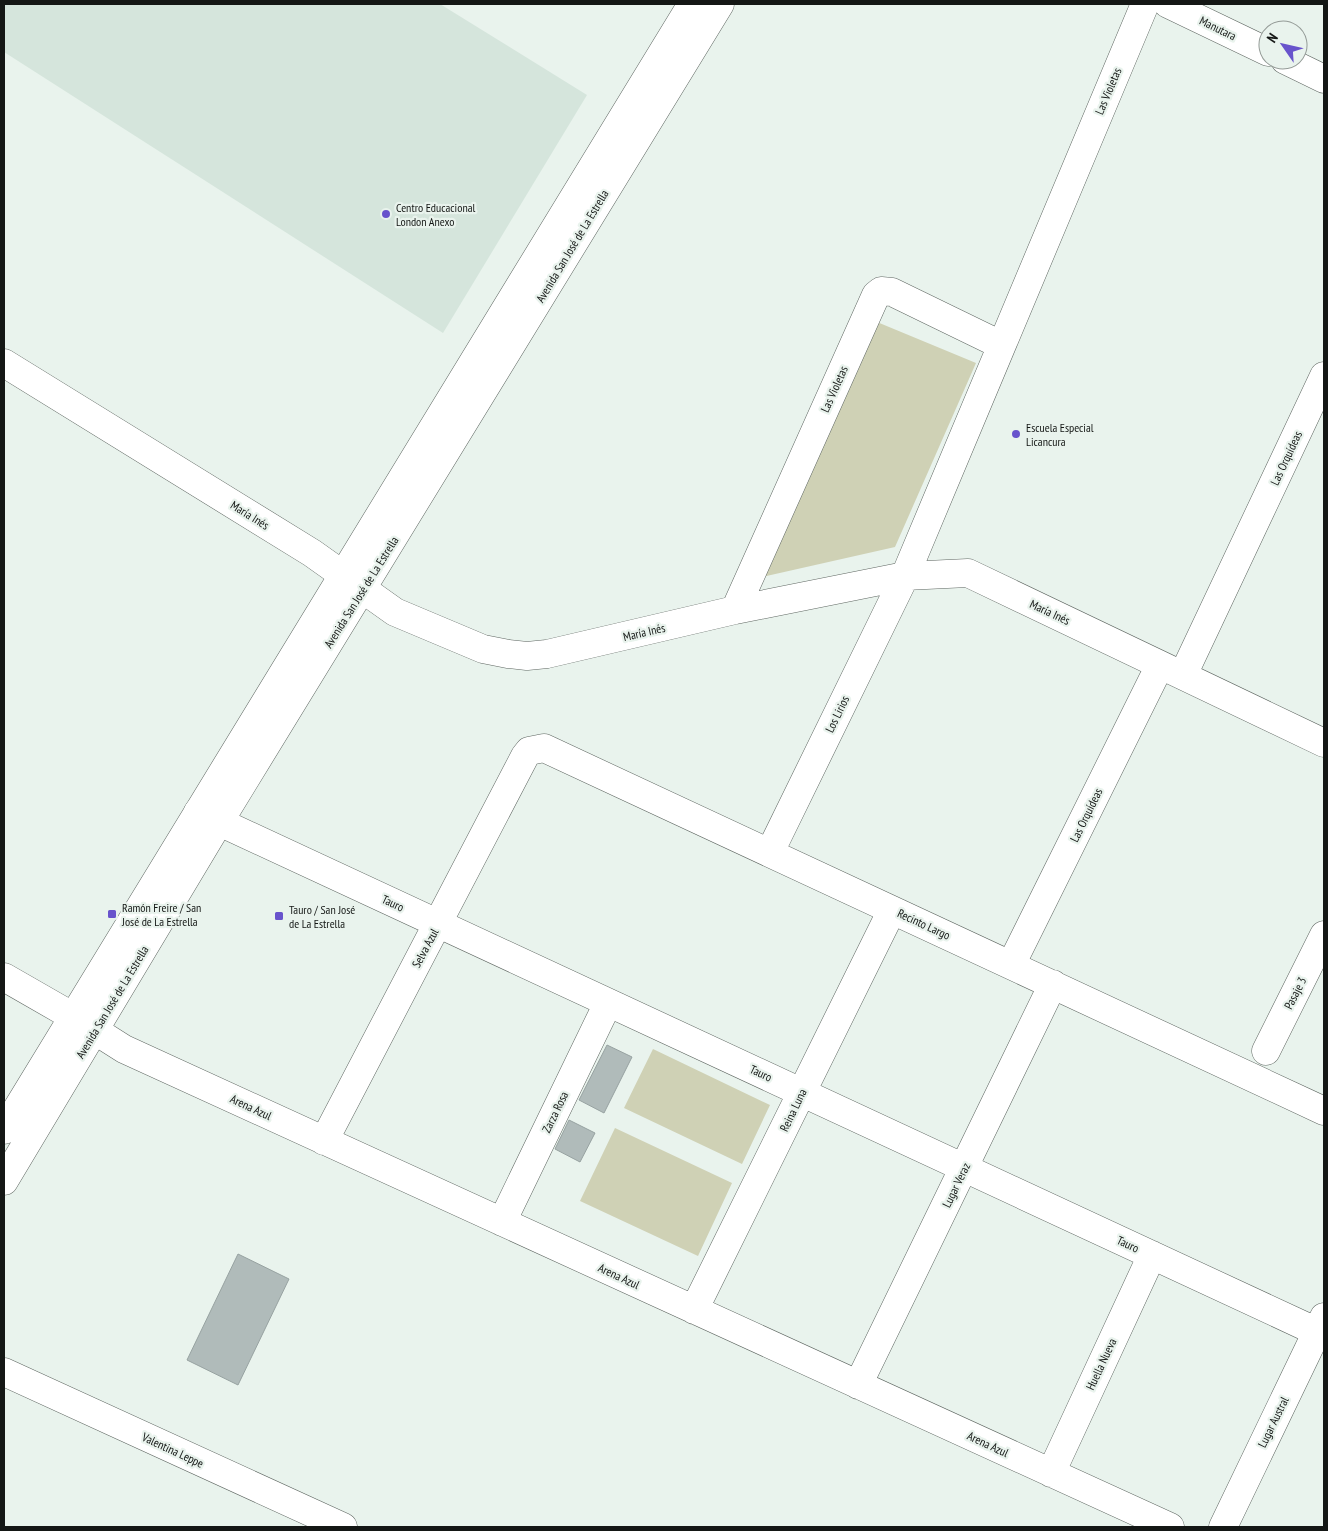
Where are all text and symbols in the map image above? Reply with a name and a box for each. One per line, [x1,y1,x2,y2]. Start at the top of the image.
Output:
street label: Manutara [1197,13,1239,43]
north arrow [1258,20,1308,70]
text: N [1263,30,1282,46]
street label: Las Violetas [1091,65,1125,117]
street label: Avenida San José de La Estrella [532,187,612,305]
place label: Centro Educacional London Anexo [396,200,475,229]
marker: Centro Educacional London Anexo [380,208,392,220]
street label: Las Violetas [817,363,851,415]
place label: Escuela Especial Licancura [1026,420,1094,449]
marker: Escuela Especial Licancura [1010,428,1022,440]
street label: Las Orquídeas [1267,429,1305,487]
street label: María Inés [228,497,272,533]
street label: Avenida San José de La Estrella [321,533,402,651]
street label: María Inés [1027,596,1073,628]
street label: María Inés [621,620,667,644]
street label: Los Lirios [822,693,852,735]
street label: Las Orquídeas [1067,786,1105,844]
street label: Tauro [379,891,407,915]
place label: Ramón Freire / San José de La Estrella [121,900,201,929]
place label: Tauro / San José de La Estrella [289,902,355,931]
street label: Recinto Largo [895,905,953,943]
marker: Ramón Freire / San José de La Estrella [106,908,118,920]
marker: Tauro / San José de La Estrella [273,910,285,922]
street label: Selva Azul [408,926,442,970]
street label: Avenida San José de La Estrella [72,943,152,1061]
street label: Pasaje 3 [1281,974,1309,1012]
street label: Tauro [747,1061,775,1085]
street label: Reina Luna [776,1086,810,1134]
street label: Zarza Rosa [539,1089,572,1135]
street label: Arena Azul [228,1091,274,1123]
street label: Lugar Veraz [939,1160,973,1210]
street label: Tauro [1114,1232,1142,1256]
street label: Arena Azul [596,1260,642,1292]
street label: Huella Nueva [1082,1336,1120,1392]
street label: Lugar Austral [1254,1394,1292,1450]
street label: Arena Azul [965,1428,1011,1460]
street label: Valentina Leppe [139,1429,206,1471]

